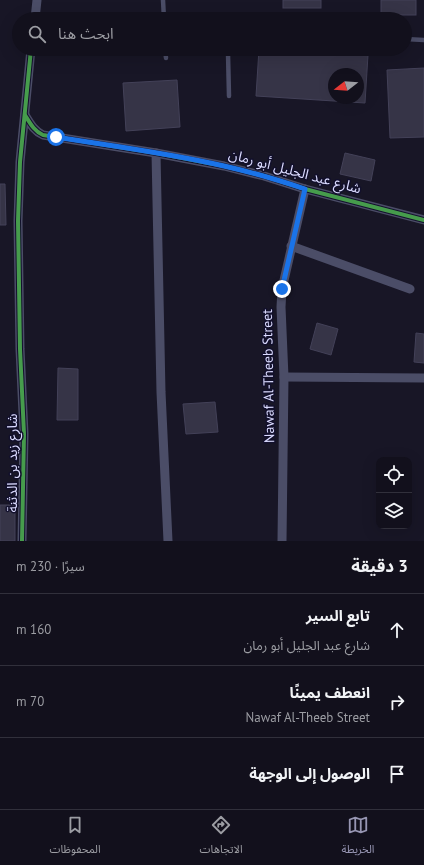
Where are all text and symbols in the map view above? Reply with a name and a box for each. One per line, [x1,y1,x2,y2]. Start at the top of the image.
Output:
search box [12,12,412,56]
icon: search [26,23,48,45]
text: ابحث هنا [58,24,114,43]
north arrow [328,68,364,104]
route start [47,128,65,146]
street label: شارع عبد الجليل أبو رمان [226,145,363,199]
route end [273,280,291,298]
street label: Nawaf Al-Theeb Street [258,309,278,443]
street label: شارع زيد بن الدثنة [3,413,23,513]
map controls [376,457,412,529]
button: locate [376,457,412,493]
button: layers [376,493,412,529]
text: 3 دقيقة [351,555,408,577]
text: سيرًا · 230 m [16,558,85,575]
text: تابع السير [306,606,370,625]
icon: ahead [386,619,408,641]
text: 160 m [16,621,51,638]
text: شارع عبد الجليل أبو رمان [243,637,370,654]
text: انعطف يمينًا [290,683,370,702]
icon: right [386,691,408,713]
text: 70 m [16,693,44,710]
text: Nawaf Al-Theeb Street [246,709,370,726]
icon: arrive [386,763,408,785]
text: الوصول إلى الوجهة [249,764,370,783]
tab: المحفوظات [50,814,101,861]
tab: الاتجاهات [200,814,243,861]
tab: الخريطة [342,814,375,861]

